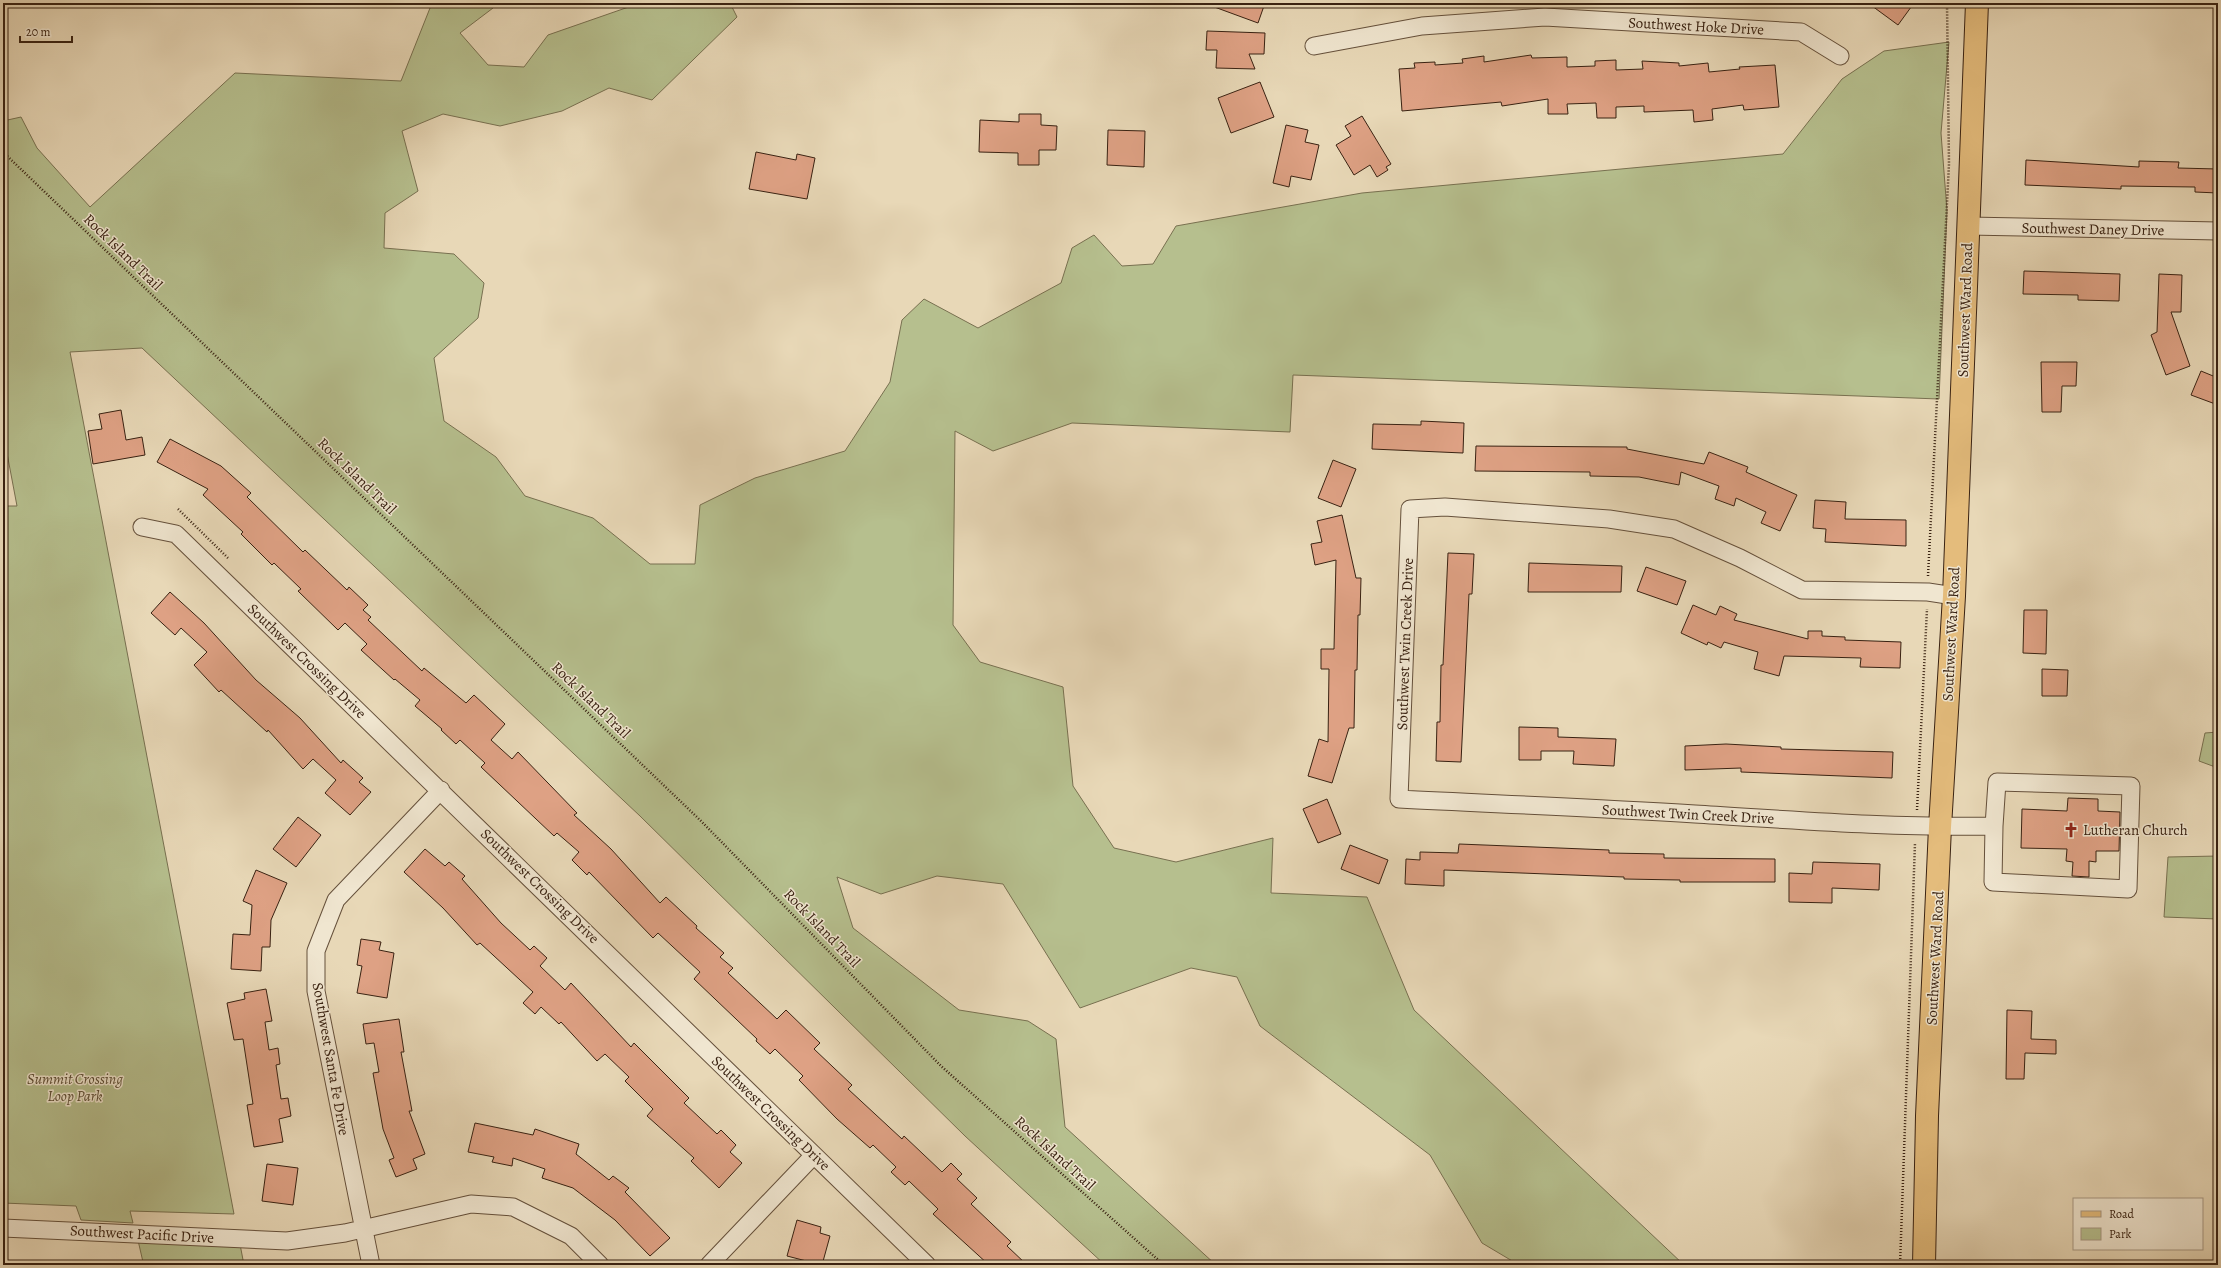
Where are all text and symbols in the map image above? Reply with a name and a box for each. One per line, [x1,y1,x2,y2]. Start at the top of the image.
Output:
street label: Southwest Hoke Drive [1628,12,1765,40]
scale bar [20,18,72,44]
text: 20 m [26,24,50,40]
street label: Rock Island Trail [79,209,167,295]
street label: Southwest Daney Drive [2021,218,2165,240]
street label: Southwest Ward Road [1953,241,1977,378]
street label: Rock Island Trail [313,433,401,519]
street label: Southwest Twin Creek Drive [1392,557,1418,731]
street label: Southwest Ward Road [1937,565,1965,702]
street label: Southwest Crossing Drive [243,599,371,723]
street label: Rock Island Trail [547,657,635,743]
street label: Southwest Twin Creek Drive [1601,799,1775,829]
place label: Lutheran Church [2083,820,2188,840]
church icon: Lutheran Church [2062,821,2080,839]
street label: Southwest Crossing Drive [476,824,604,948]
street label: Rock Island Trail [779,884,865,972]
street label: Southwest Ward Road [1921,889,1949,1026]
street label: Southwest Santa Fe Drive [308,981,354,1137]
street label: Southwest Crossing Drive [707,1051,835,1175]
park label: Summit Crossing Loop Park [27,1069,123,1106]
street label: Rock Island Trail [1010,1111,1100,1195]
legend [2073,1198,2203,1250]
text: Road [2109,1206,2135,1222]
street label: Southwest Pacific Drive [69,1220,215,1248]
text: Park [2109,1226,2132,1242]

